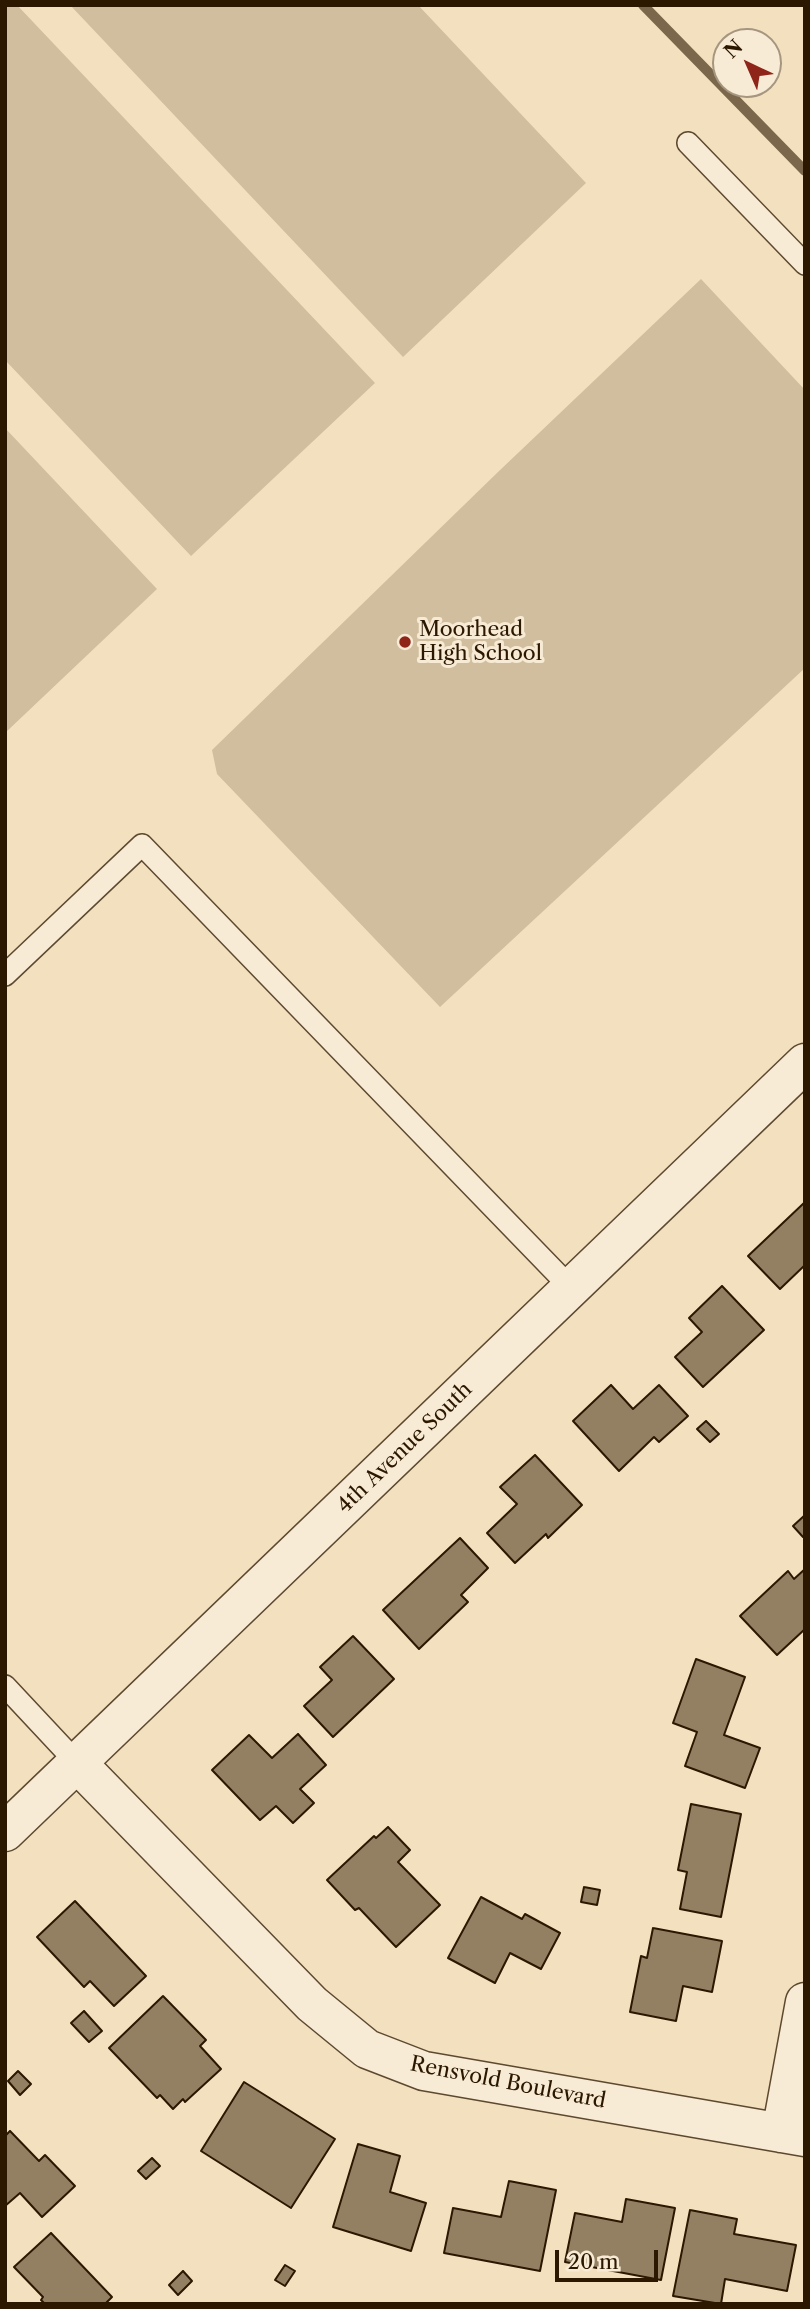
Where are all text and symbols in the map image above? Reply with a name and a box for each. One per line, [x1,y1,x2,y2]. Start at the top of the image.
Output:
north arrow [712,28,782,98]
text: N [720,35,747,63]
place label: Moorhead High School [419,617,542,667]
marker: Moorhead High School [397,634,413,650]
street label: 4th Avenue South [332,1377,478,1519]
street label: Rensvold Boulevard [408,2052,608,2114]
scale bar [558,2236,661,2280]
text: 20 m [568,2249,619,2274]

